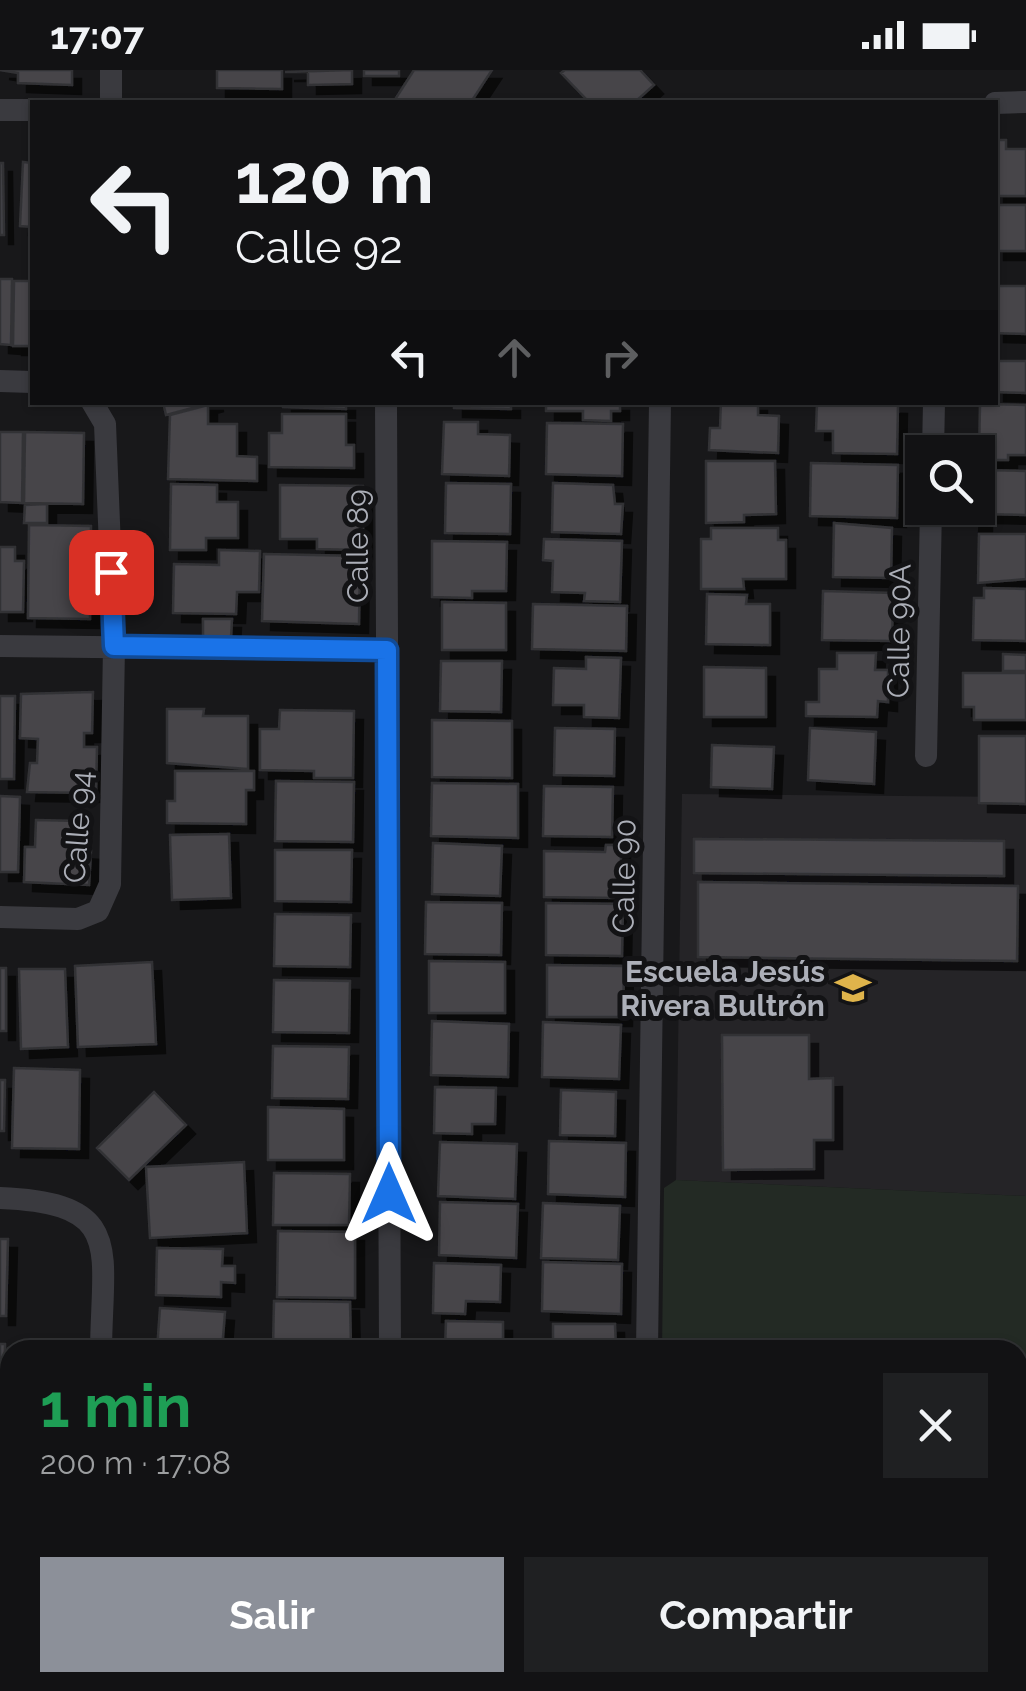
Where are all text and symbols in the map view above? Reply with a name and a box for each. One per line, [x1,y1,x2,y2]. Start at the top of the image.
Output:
text: 17:07 [50,13,144,58]
text: 120 m [235,137,434,219]
icon: left [70,140,200,270]
text: Calle 92 [235,221,403,274]
icon: left [382,330,437,385]
icon: ahead [487,330,542,385]
icon: right [592,330,647,385]
map controls [905,435,995,525]
button: search [905,435,995,525]
street label: Calle 89 [340,489,375,603]
pin [69,530,154,615]
icon: arrive [84,545,139,600]
street label: Calle 90A [880,564,918,698]
street label: Calle 94 [57,770,99,884]
street label: Calle 90 [606,818,642,934]
place label: Escuela Jesús Rivera Bultrón [620,954,825,1023]
school or university icon: Escuela Jesús Rivera Bultrón [834,969,872,1007]
position arrow [337,1142,441,1246]
text: 1 min [40,1371,191,1441]
button: close [883,1373,988,1478]
text: 200 m · 17:08 [40,1444,231,1481]
button: Salir [40,1557,504,1672]
button: Compartir [524,1557,988,1672]

